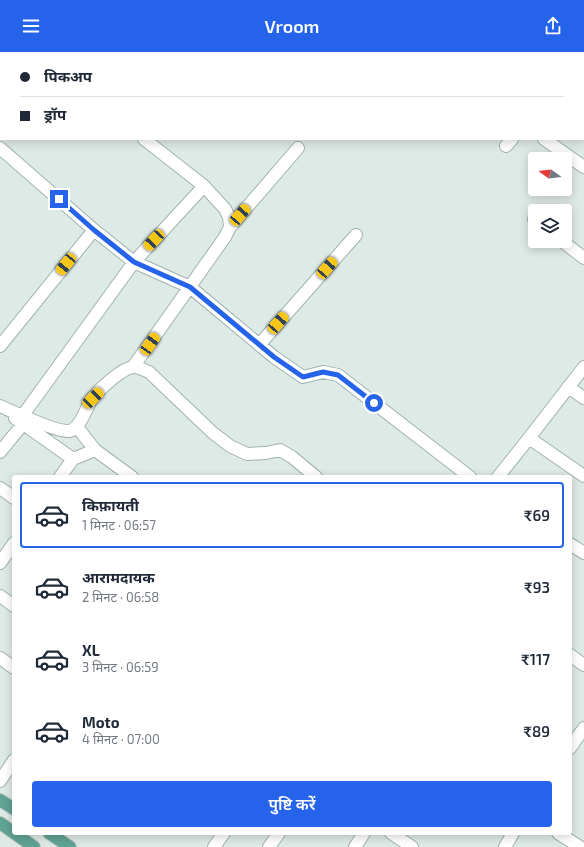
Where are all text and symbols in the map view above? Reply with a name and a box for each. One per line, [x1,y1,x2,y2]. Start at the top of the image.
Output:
icon: menu [20,15,42,37]
text: Vroom [265,15,319,37]
icon: share [542,15,564,37]
text: पिकअप [44,67,92,85]
text: ड्रॉप [44,105,66,123]
north arrow [528,152,572,196]
map controls [528,152,572,248]
route end [50,190,68,208]
car [228,202,252,228]
button: layers [528,204,572,248]
car [141,227,167,253]
car [54,251,78,277]
car [315,255,339,281]
car [266,310,290,336]
car [138,331,162,357]
car [80,385,106,411]
route start [365,394,383,412]
text: किफ़ायती [82,496,139,514]
icon: car [34,497,70,533]
text: ₹69 [524,506,550,524]
text: 1 मिनट · 06:57 [82,517,156,533]
text: आरामदायक [82,568,155,586]
icon: car [34,569,70,605]
text: ₹93 [524,578,550,596]
text: 2 मिनट · 06:58 [82,589,159,605]
icon: car [34,641,70,677]
text: XL [82,641,100,659]
text: ₹117 [521,650,550,668]
text: 3 मिनट · 06:59 [82,659,159,675]
icon: car [34,713,70,749]
text: Moto [82,713,120,731]
text: ₹89 [523,722,550,740]
text: 4 मिनट · 07:00 [82,731,160,747]
button: पुष्टि करें [32,781,552,827]

